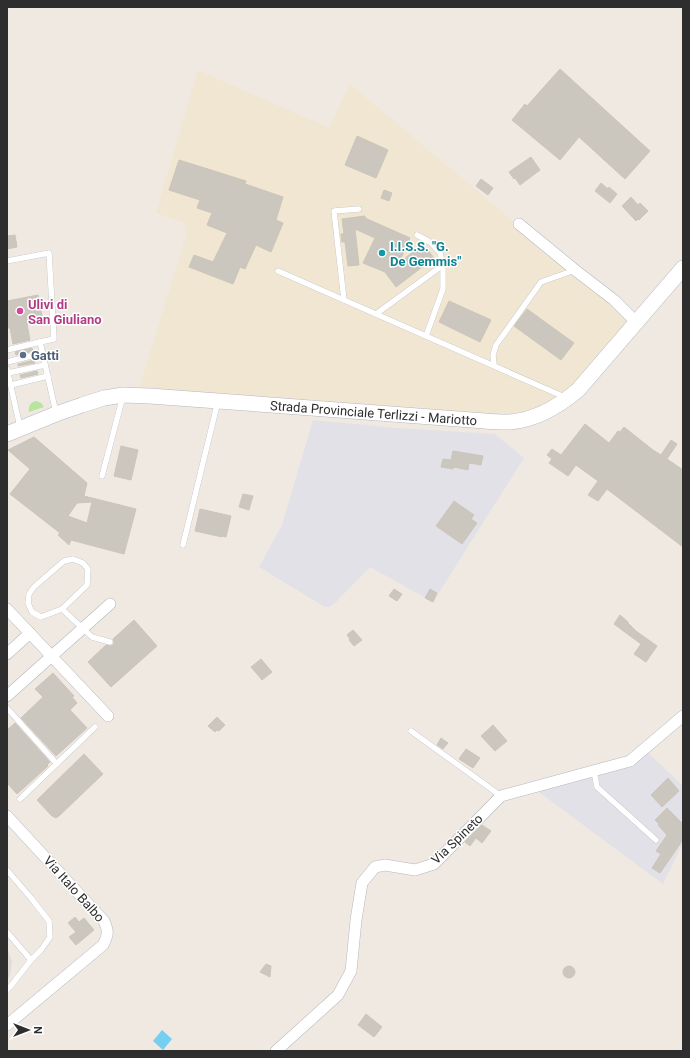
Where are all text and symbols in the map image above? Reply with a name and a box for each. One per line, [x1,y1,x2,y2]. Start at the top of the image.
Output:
place label: I.I.S.S. "G. De Gemmis" [390,239,461,269]
marker: I.I.S.S. "G. De Gemmis" [377,248,387,258]
place label: Ulivi di San Giuliano [28,297,102,327]
marker: Ulivi di San Giuliano [15,306,25,316]
place label: Gatti [31,348,59,363]
marker: Gatti [18,350,28,360]
street label: Strada Provinciale Terlizzi - Mariotto [269,397,478,428]
street label: Via Spineto [428,811,486,867]
street label: Via Italo Balbo [41,853,107,925]
north arrow [8,1010,48,1050]
text: N [31,1026,44,1034]

